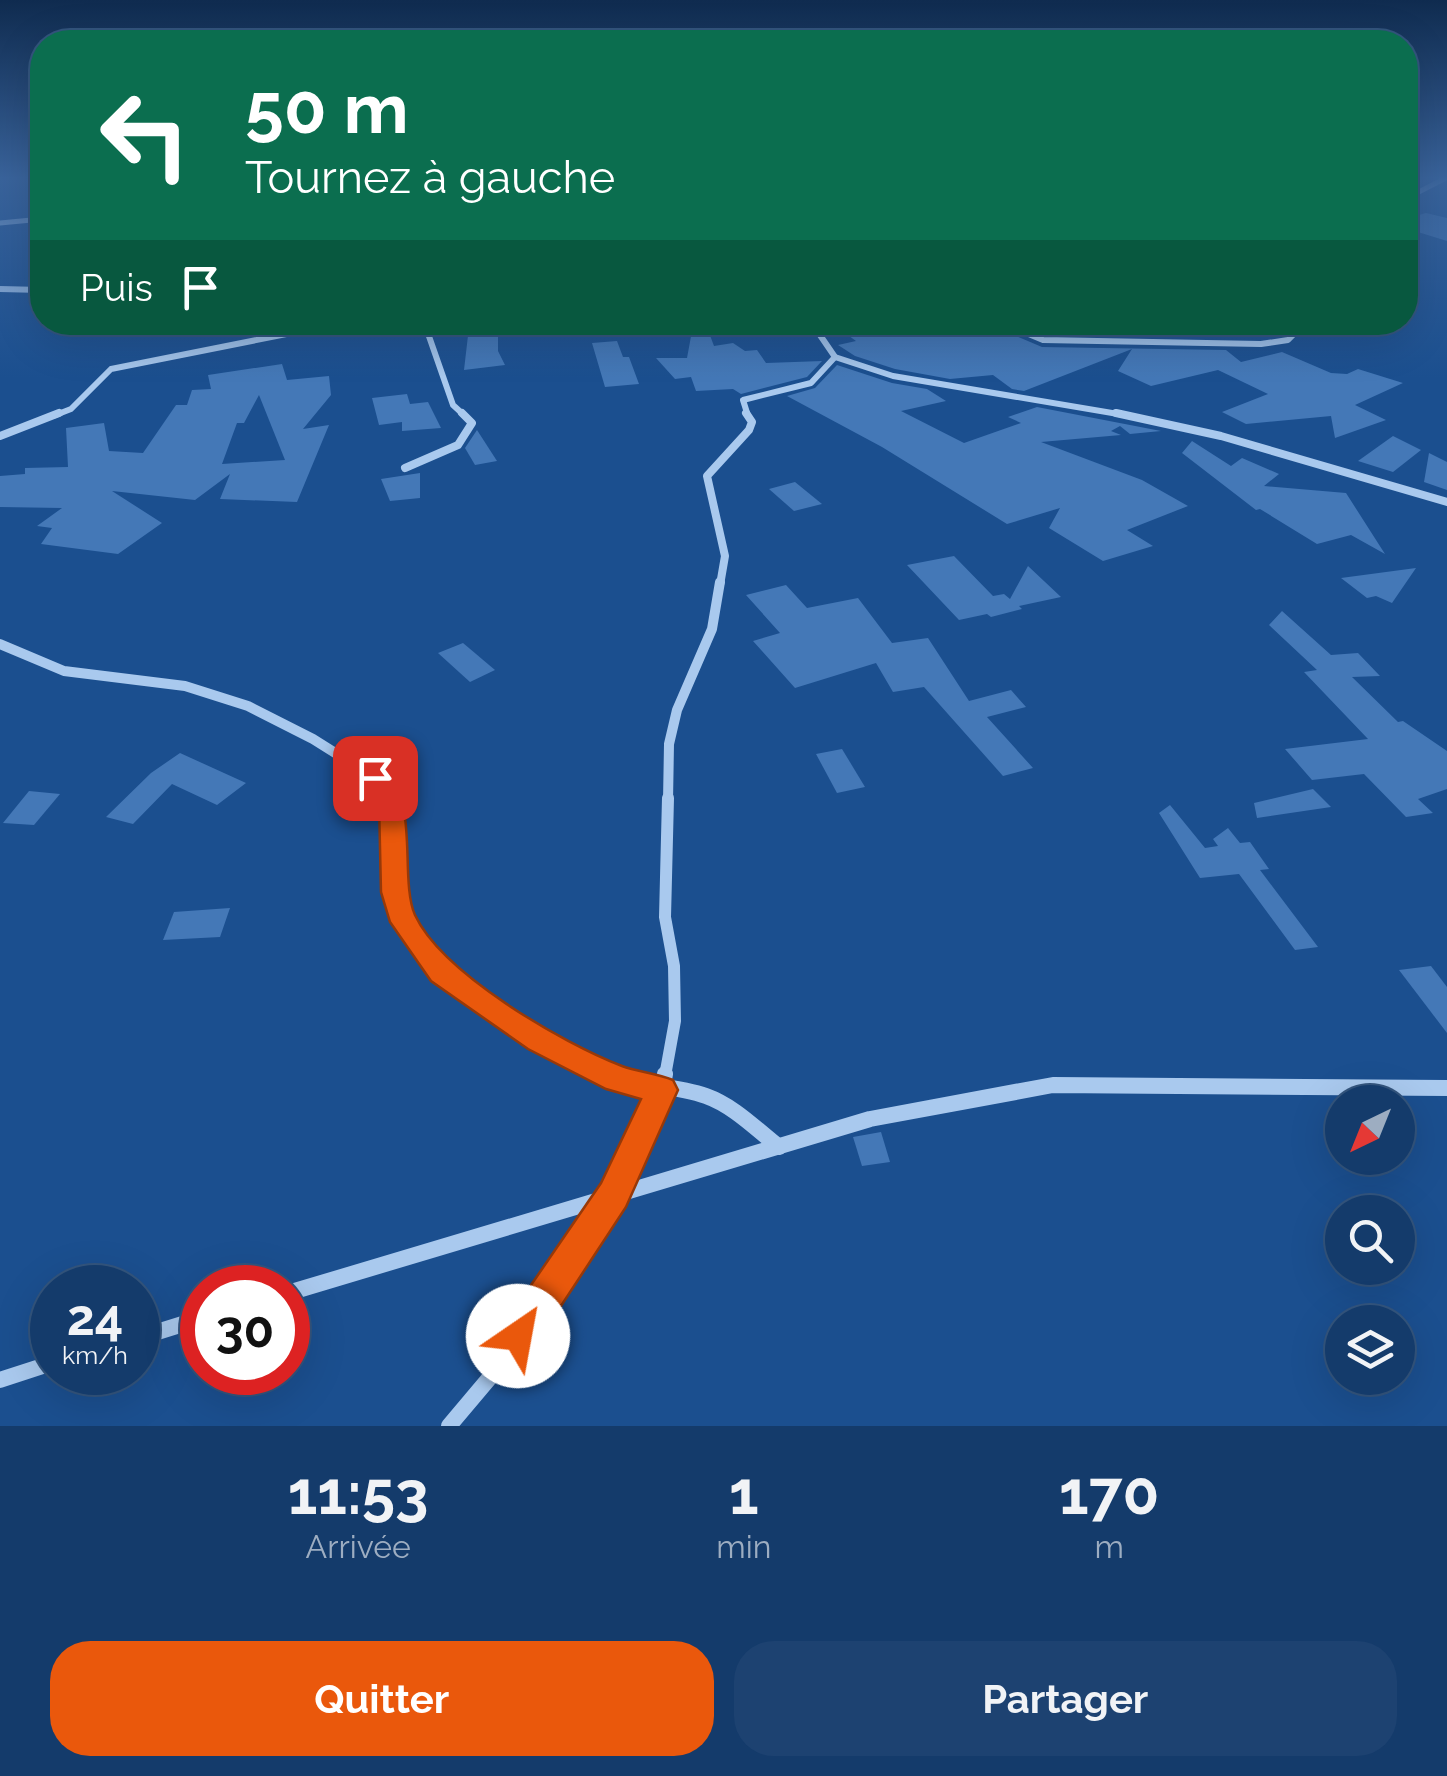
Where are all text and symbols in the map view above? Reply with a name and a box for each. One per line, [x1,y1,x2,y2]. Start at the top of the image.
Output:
text: 50 m [245,67,409,149]
icon: left [80,70,210,200]
text: Tournez à gauche [245,151,615,204]
icon: arrive [173,260,228,315]
text: Puis [80,265,153,310]
pin [333,736,418,821]
icon: arrive [348,751,403,806]
north arrow [1325,1085,1415,1175]
map controls [1325,1085,1415,1395]
button: search [1325,1195,1415,1285]
speed limit sign: 30 [180,1265,310,1395]
position arrow [466,1284,570,1388]
text: 24 [67,1288,123,1347]
button: layers [1325,1305,1415,1395]
text: km/h [62,1340,128,1370]
text: 11:53 [288,1458,429,1528]
text: 1 [729,1458,759,1528]
text: 170 [1059,1458,1159,1528]
text: Arrivée [306,1528,411,1565]
text: min [716,1528,771,1565]
text: m [1094,1528,1124,1565]
button: Quitter [50,1641,714,1756]
button: Partager [734,1641,1397,1756]

